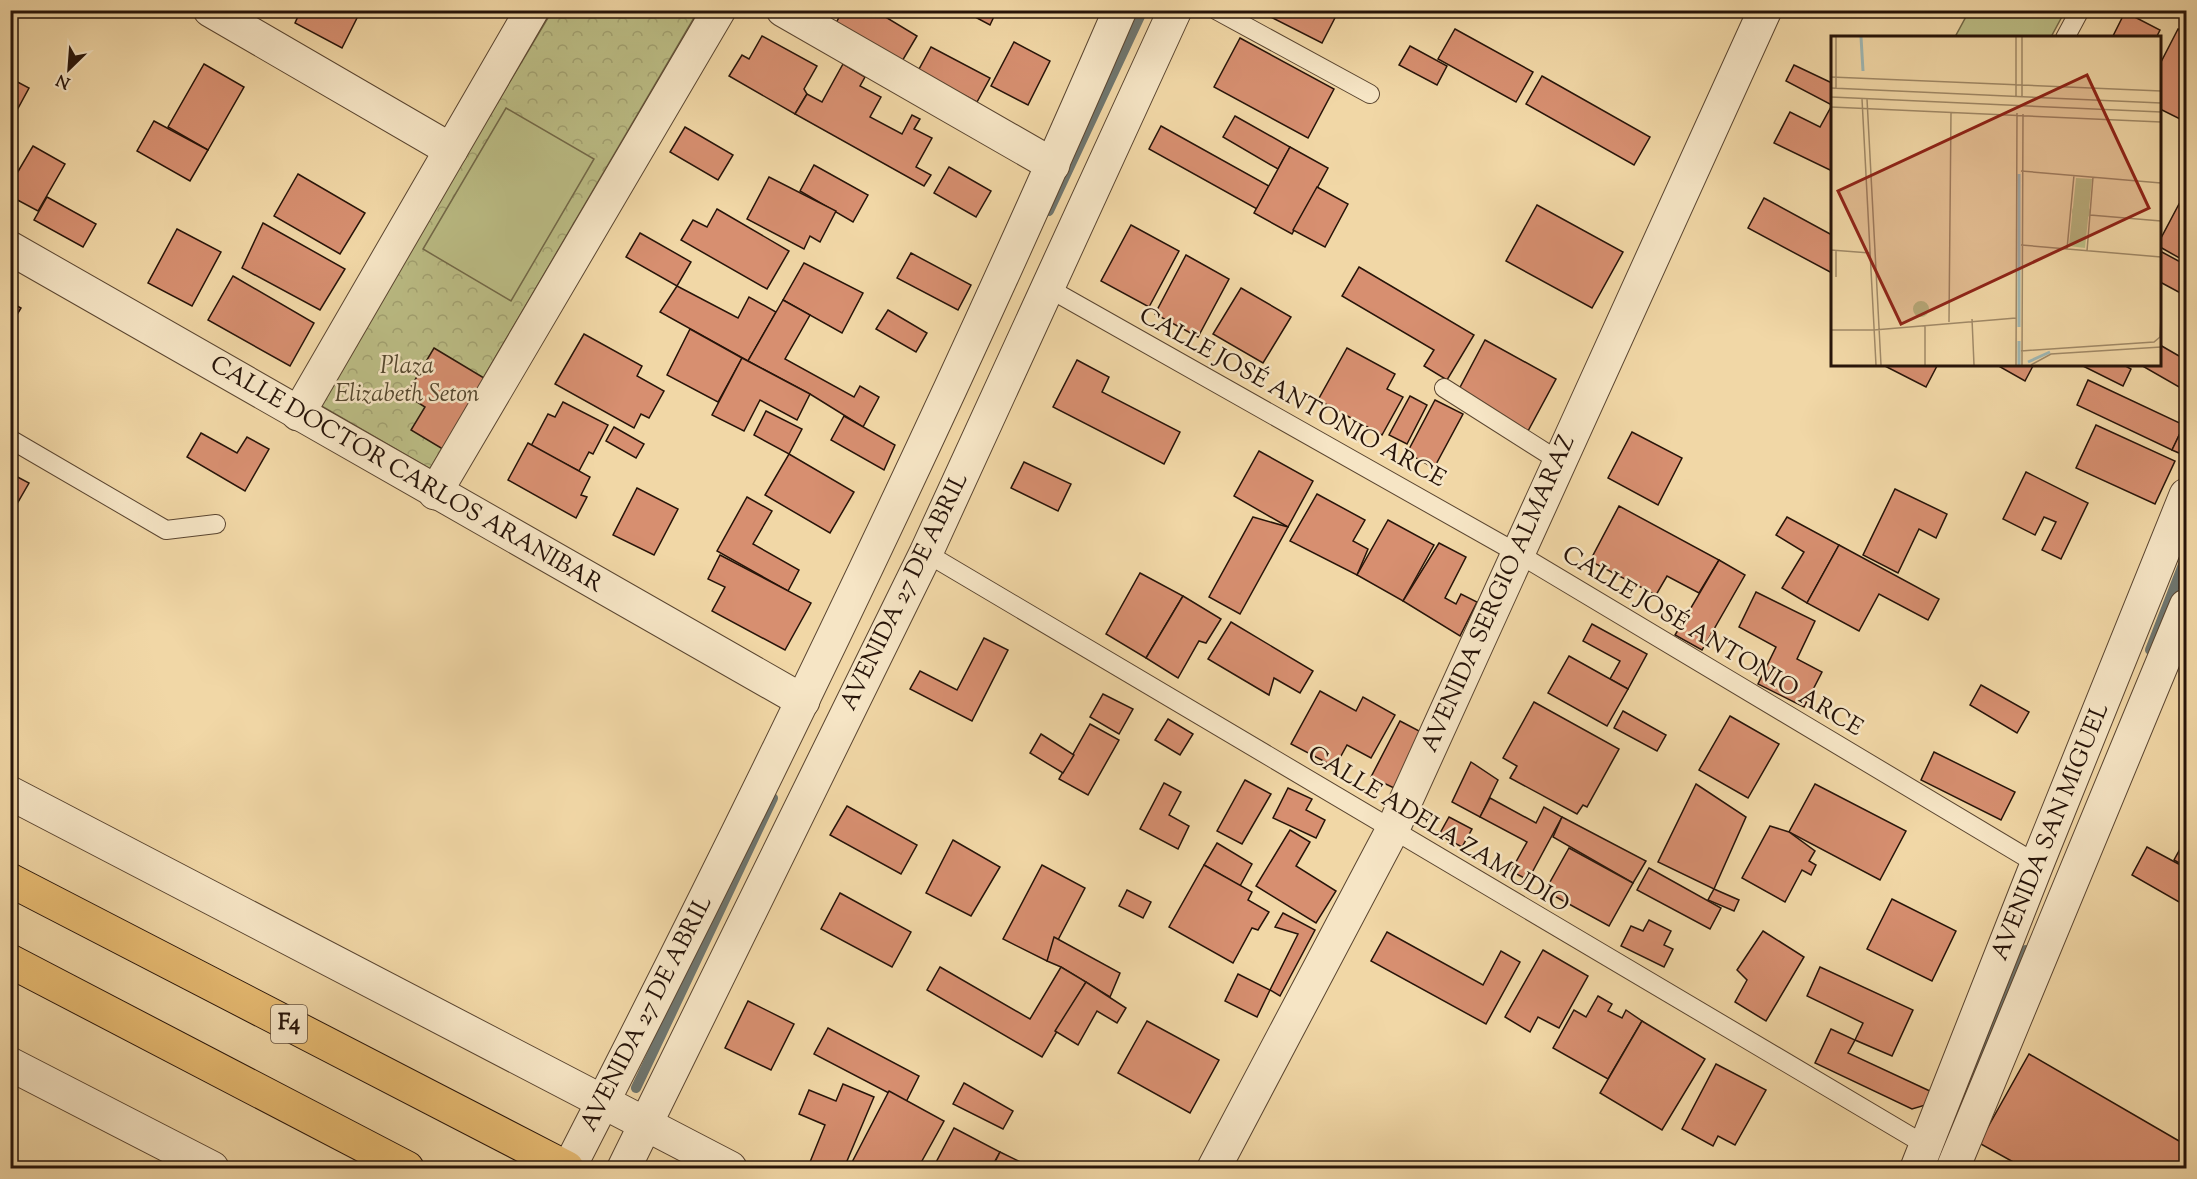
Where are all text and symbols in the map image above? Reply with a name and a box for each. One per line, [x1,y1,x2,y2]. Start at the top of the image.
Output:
inset map [1831,36,2161,366]
north arrow [39,39,99,99]
text: N [53,67,74,93]
street label: CALLE JOSÉ ANTONIO ARCE [1133,299,1452,497]
street label: CALLE DOCTOR CARLOS ARANIBAR [203,348,609,602]
park label: Plaza Elizabeth Seton [335,350,480,412]
street label: AVENIDA SERGIO ALMARAZ [1414,430,1585,758]
street label: AVENIDA 27 DE ABRIL [833,467,977,717]
street label: CALLE JOSÉ ANTONIO ARCE [1555,538,1869,746]
street label: AVENIDA SAN MIGUEL [1984,698,2118,966]
street label: CALLE ADELA ZAMUDIO [1301,738,1575,922]
street label: AVENIDA 27 DE ABRIL [573,890,721,1138]
road number: F4 [271,1005,307,1043]

